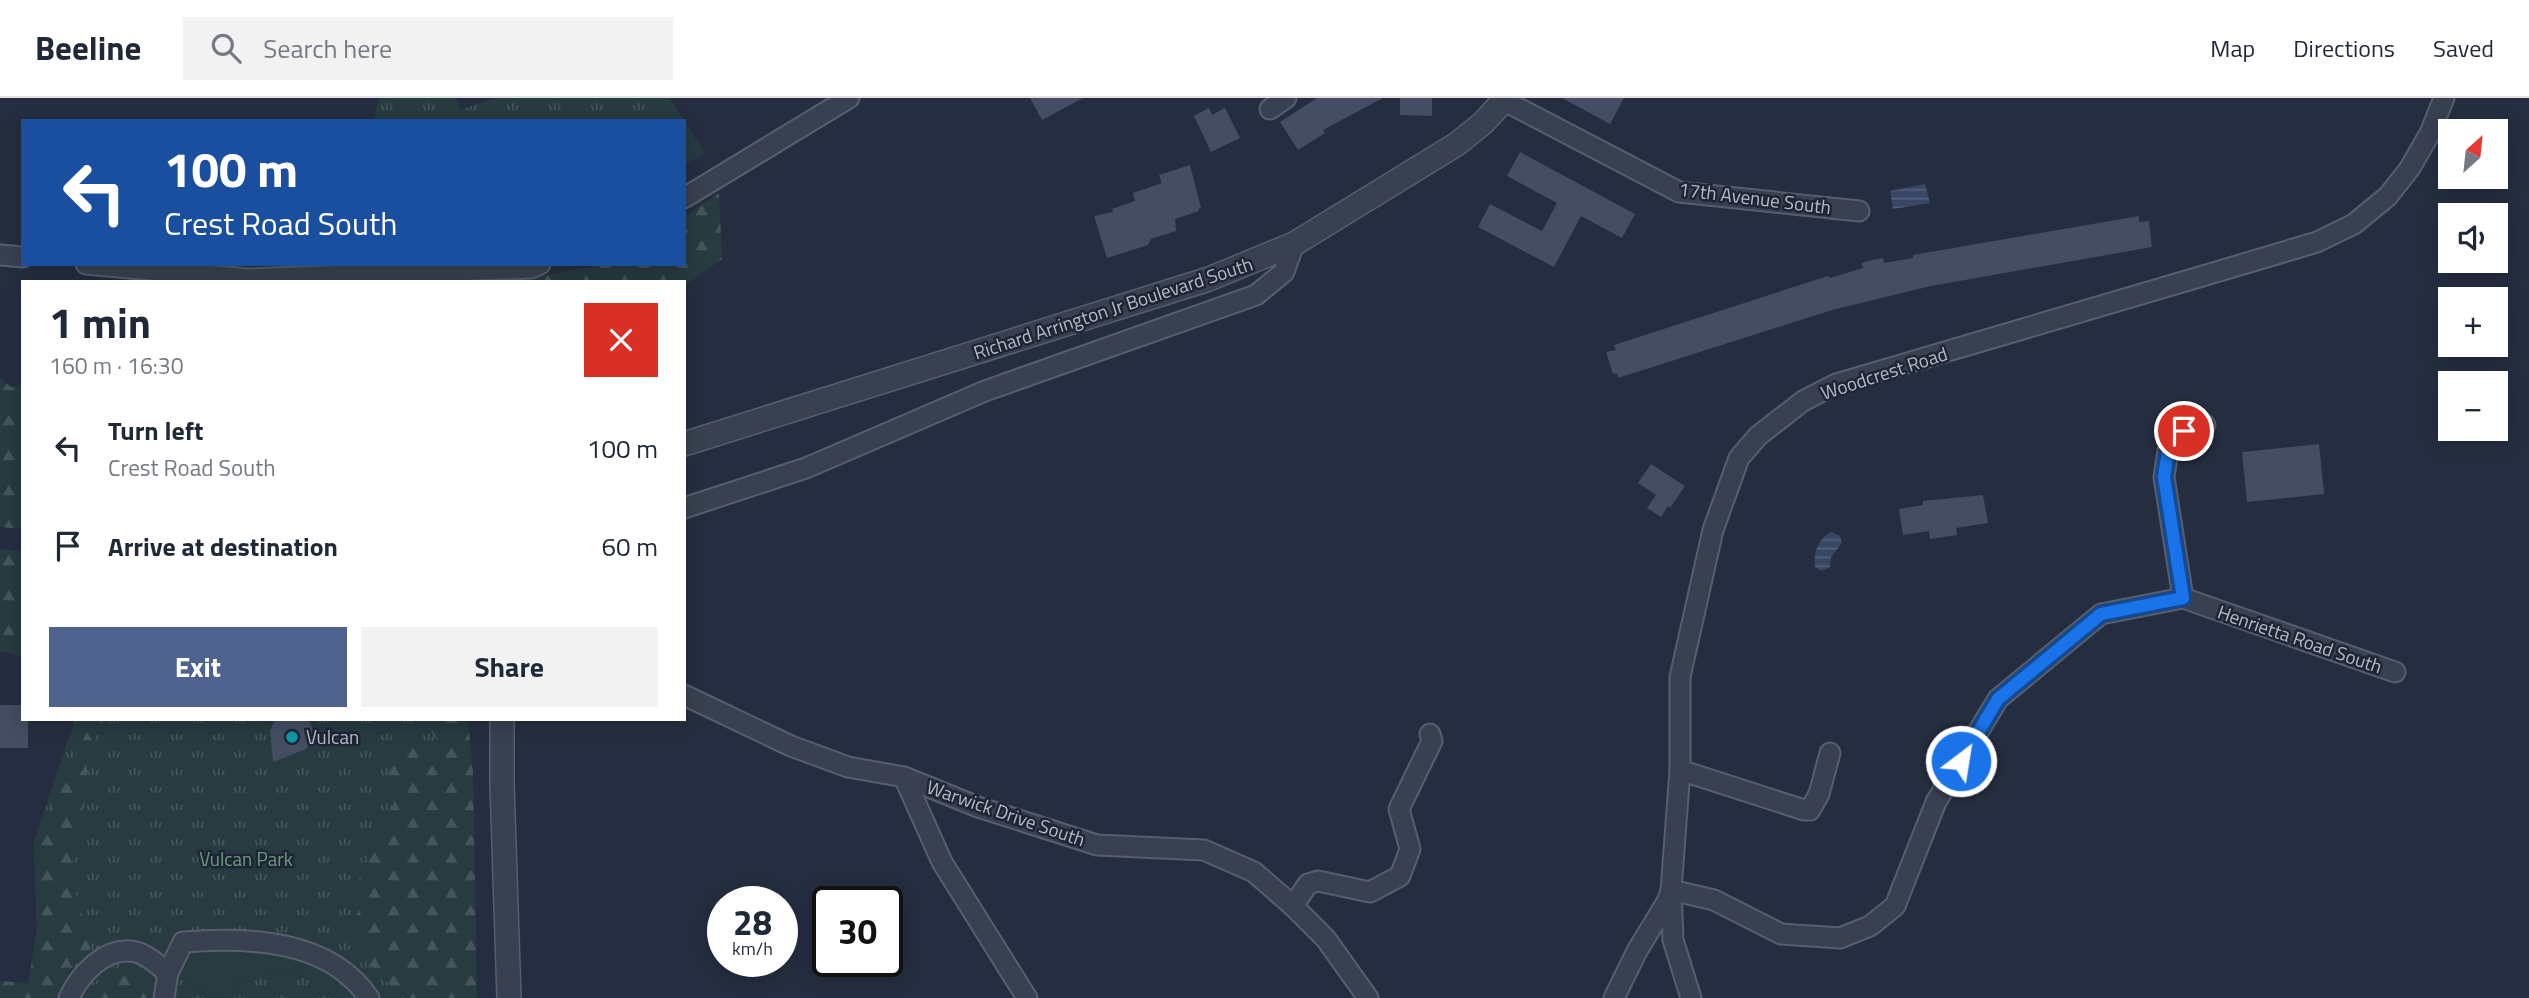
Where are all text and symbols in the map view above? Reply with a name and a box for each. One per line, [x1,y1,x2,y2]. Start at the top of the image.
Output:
search box [183,17,673,80]
text: Beeline [35,23,141,73]
icon: search [207,29,245,67]
text: Search here [263,29,392,68]
text: Map [2210,30,2255,66]
text: Directions [2293,30,2395,66]
text: Saved [2433,30,2494,66]
north arrow [2438,119,2508,189]
map controls [2438,119,2508,441]
text: 100 m [164,131,298,206]
icon: left [49,147,140,238]
street label: 17th Avenue South [1677,174,1833,221]
text: Crest Road South [164,199,397,247]
button: sound [2438,203,2508,273]
street label: Richard Arrington Jr Boulevard South [969,249,1256,366]
button: + [2438,287,2508,357]
text: 1 min [49,290,151,354]
button: close [584,303,658,377]
street label: Woodcrest Road [1817,338,1951,407]
text: 160 m · 16:30 [49,348,184,383]
button: − [2438,371,2508,441]
pin [2154,401,2214,461]
text: Turn left [108,411,203,450]
icon: arrive [2165,412,2203,450]
icon: left [49,429,87,467]
text: 100 m [587,429,658,468]
text: Crest Road South [108,450,276,485]
icon: arrive [49,527,87,565]
text: Arrive at destination [108,527,338,566]
text: 60 m [601,527,658,566]
street label: Henrietta Road South [2214,597,2386,680]
button: Exit [49,627,347,707]
button: Share [361,627,658,707]
place label: Vulcan [306,722,359,751]
position arrow [1924,724,1998,798]
marker: Vulcan [284,729,300,745]
street label: Warwick Drive South [923,772,1089,853]
park label: Vulcan Park [199,844,293,873]
speed limit sign: 30 [812,886,903,977]
text: 28 [733,895,772,949]
text: km/h [732,935,773,962]

